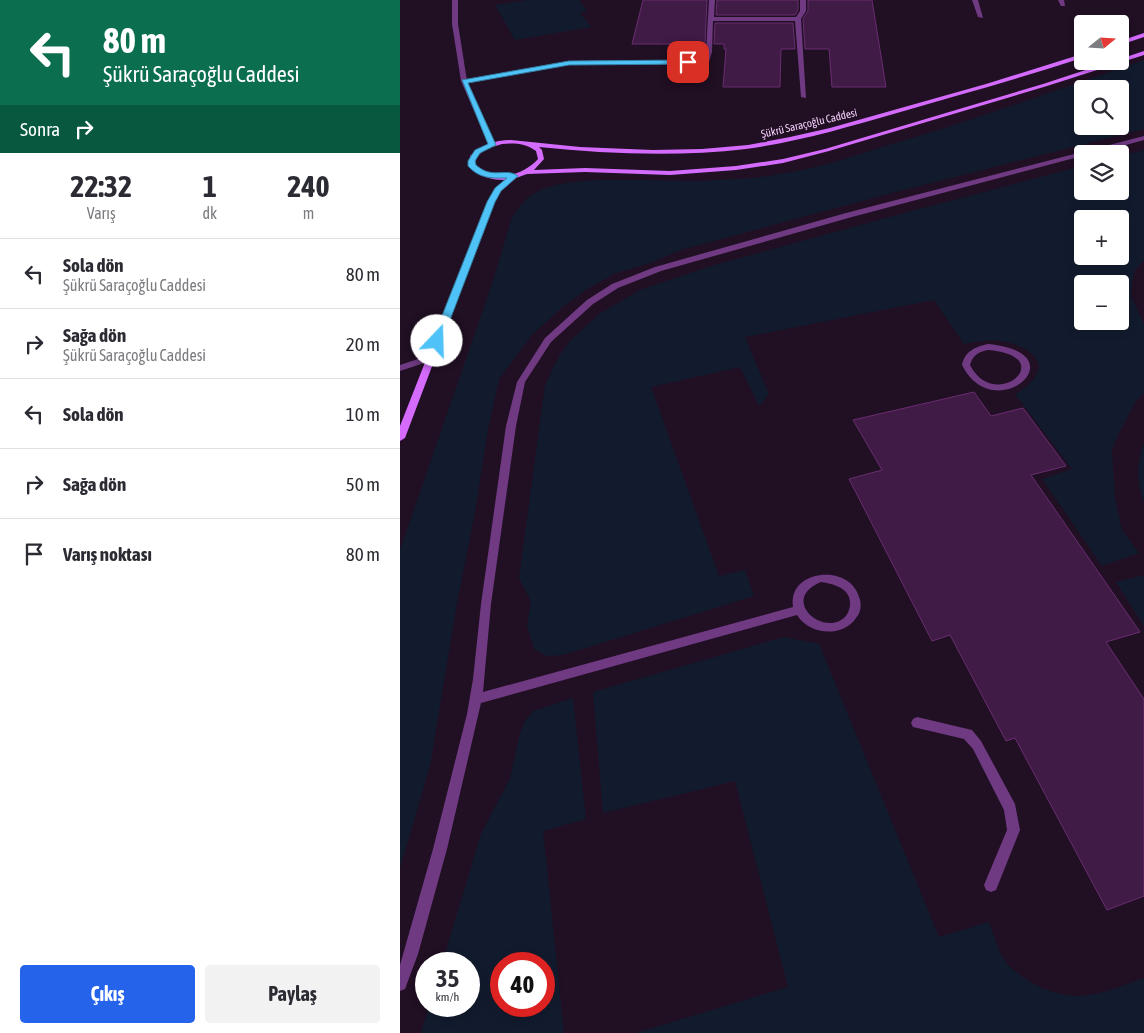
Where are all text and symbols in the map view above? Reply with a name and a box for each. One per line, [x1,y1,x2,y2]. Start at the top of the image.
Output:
north arrow [1074,15,1129,70]
map controls [1074,15,1129,330]
icon: left [20,20,85,85]
text: 80 m [103,20,166,60]
pin [667,41,709,83]
icon: arrive [674,48,702,76]
text: Şükrü Saraçoğlu Caddesi [103,61,300,87]
button: search [1074,80,1129,135]
street label: Şükrü Saraçoğlu Caddesi [760,106,858,140]
icon: right [70,115,98,143]
text: Sonra [20,118,60,140]
button: layers [1074,145,1129,200]
text: 22:32 [70,169,132,203]
text: 1 [203,169,217,203]
text: 240 [287,169,330,203]
text: Varış [87,204,116,222]
text: dk [202,204,217,222]
text: m [303,204,314,222]
button: + [1074,210,1129,265]
text: Sola dön [63,254,124,276]
icon: left [20,260,48,288]
text: 80 m [346,263,380,285]
button: − [1074,275,1129,330]
text: Şükrü Saraçoğlu Caddesi [63,276,206,294]
position arrow [410,314,462,366]
text: Sağa dön [63,324,126,346]
icon: right [20,330,48,358]
text: 20 m [346,333,380,355]
text: Şükrü Saraçoğlu Caddesi [63,346,206,364]
icon: left [20,400,48,428]
text: Sola dön [63,403,124,425]
text: 10 m [346,403,380,425]
icon: right [20,470,48,498]
text: Sağa dön [63,473,126,495]
text: 50 m [346,473,380,495]
icon: arrive [20,540,48,568]
text: Varış noktası [63,543,152,565]
text: 80 m [346,543,380,565]
speed limit sign: 40 [490,952,555,1017]
text: 35 [436,964,459,992]
button: Çıkış [20,965,195,1023]
button: Paylaş [205,965,380,1023]
text: km/h [436,990,459,1004]

